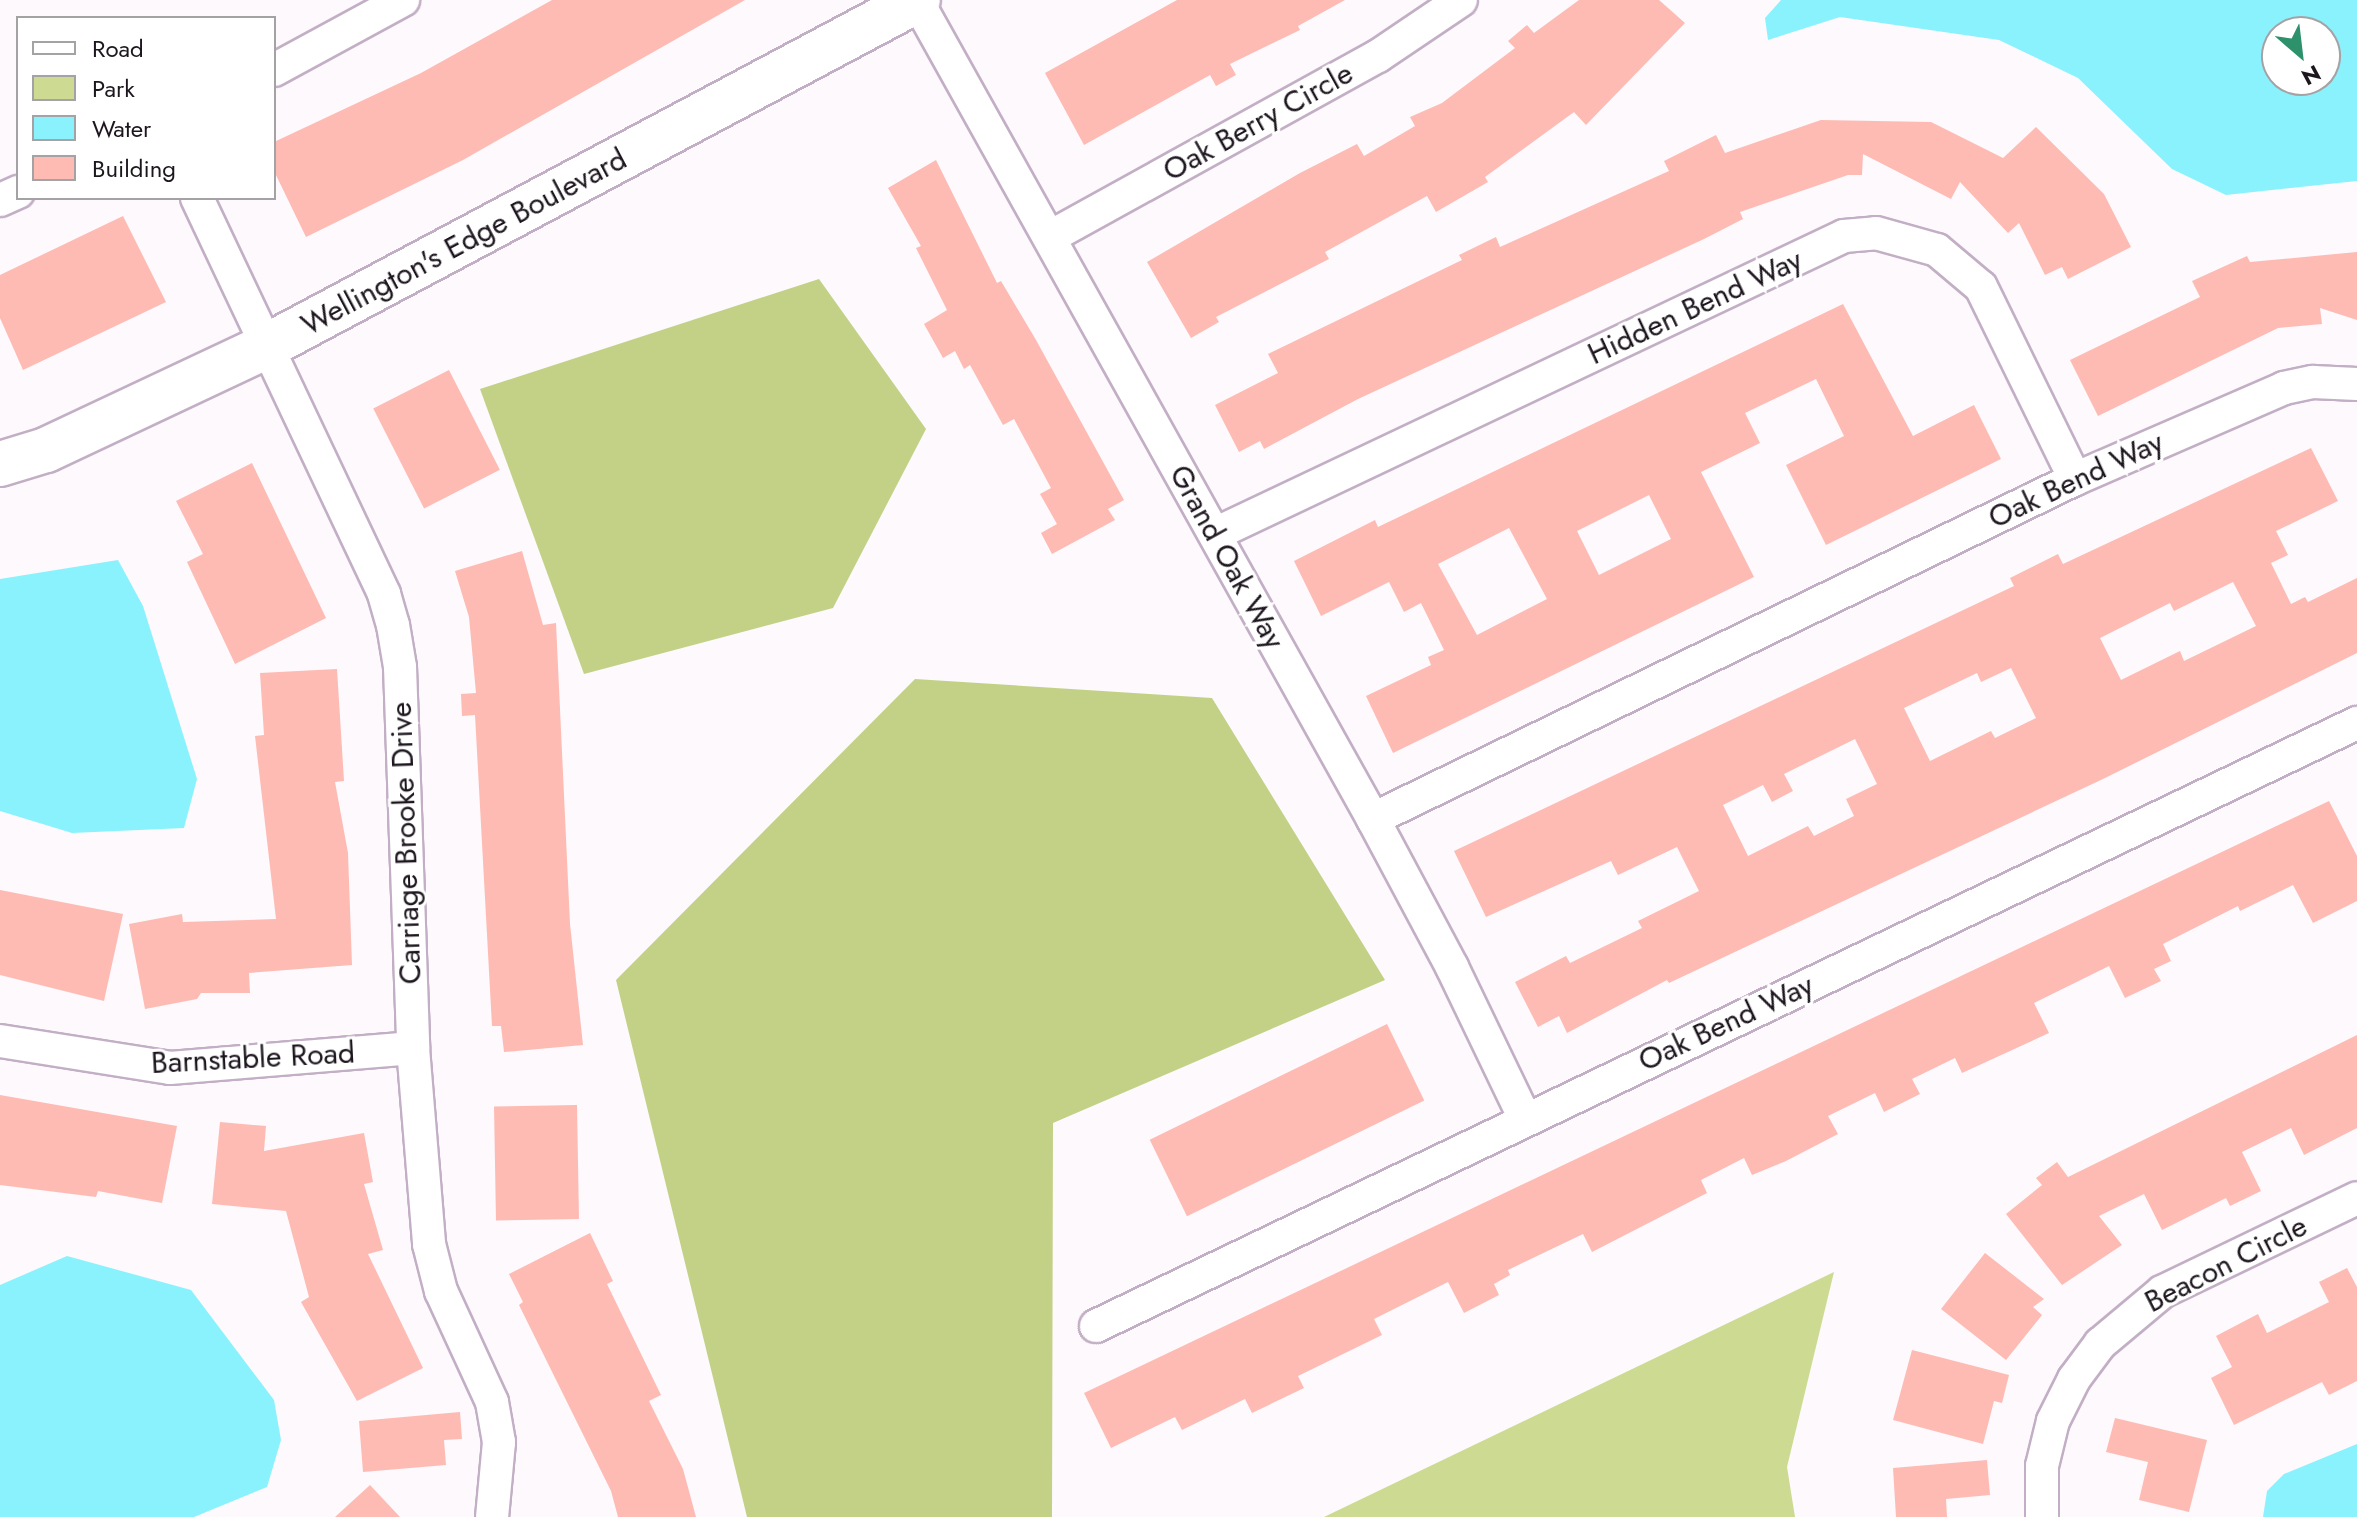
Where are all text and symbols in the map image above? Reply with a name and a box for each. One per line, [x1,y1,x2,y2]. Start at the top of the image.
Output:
legend [16,16,276,200]
north arrow [2261,16,2341,96]
text: Road [92,31,144,66]
street label: Oak Berry Circle [1157,55,1359,189]
text: N [2296,57,2327,94]
text: Park [92,71,135,106]
text: Water [92,111,151,146]
street label: Wellington's Edge Boulevard [295,141,633,343]
text: Building [92,151,176,186]
street label: Hidden Bend Way [1582,242,1808,372]
street label: Oak Bend Way [1983,424,2169,536]
street label: Grand Oak Way [1162,459,1292,655]
street label: Carriage Brooke Drive [383,701,429,985]
street label: Oak Bend Way [1633,967,1819,1079]
street label: Barnstable Road [150,1035,356,1081]
street label: Beacon Circle [2139,1208,2313,1320]

